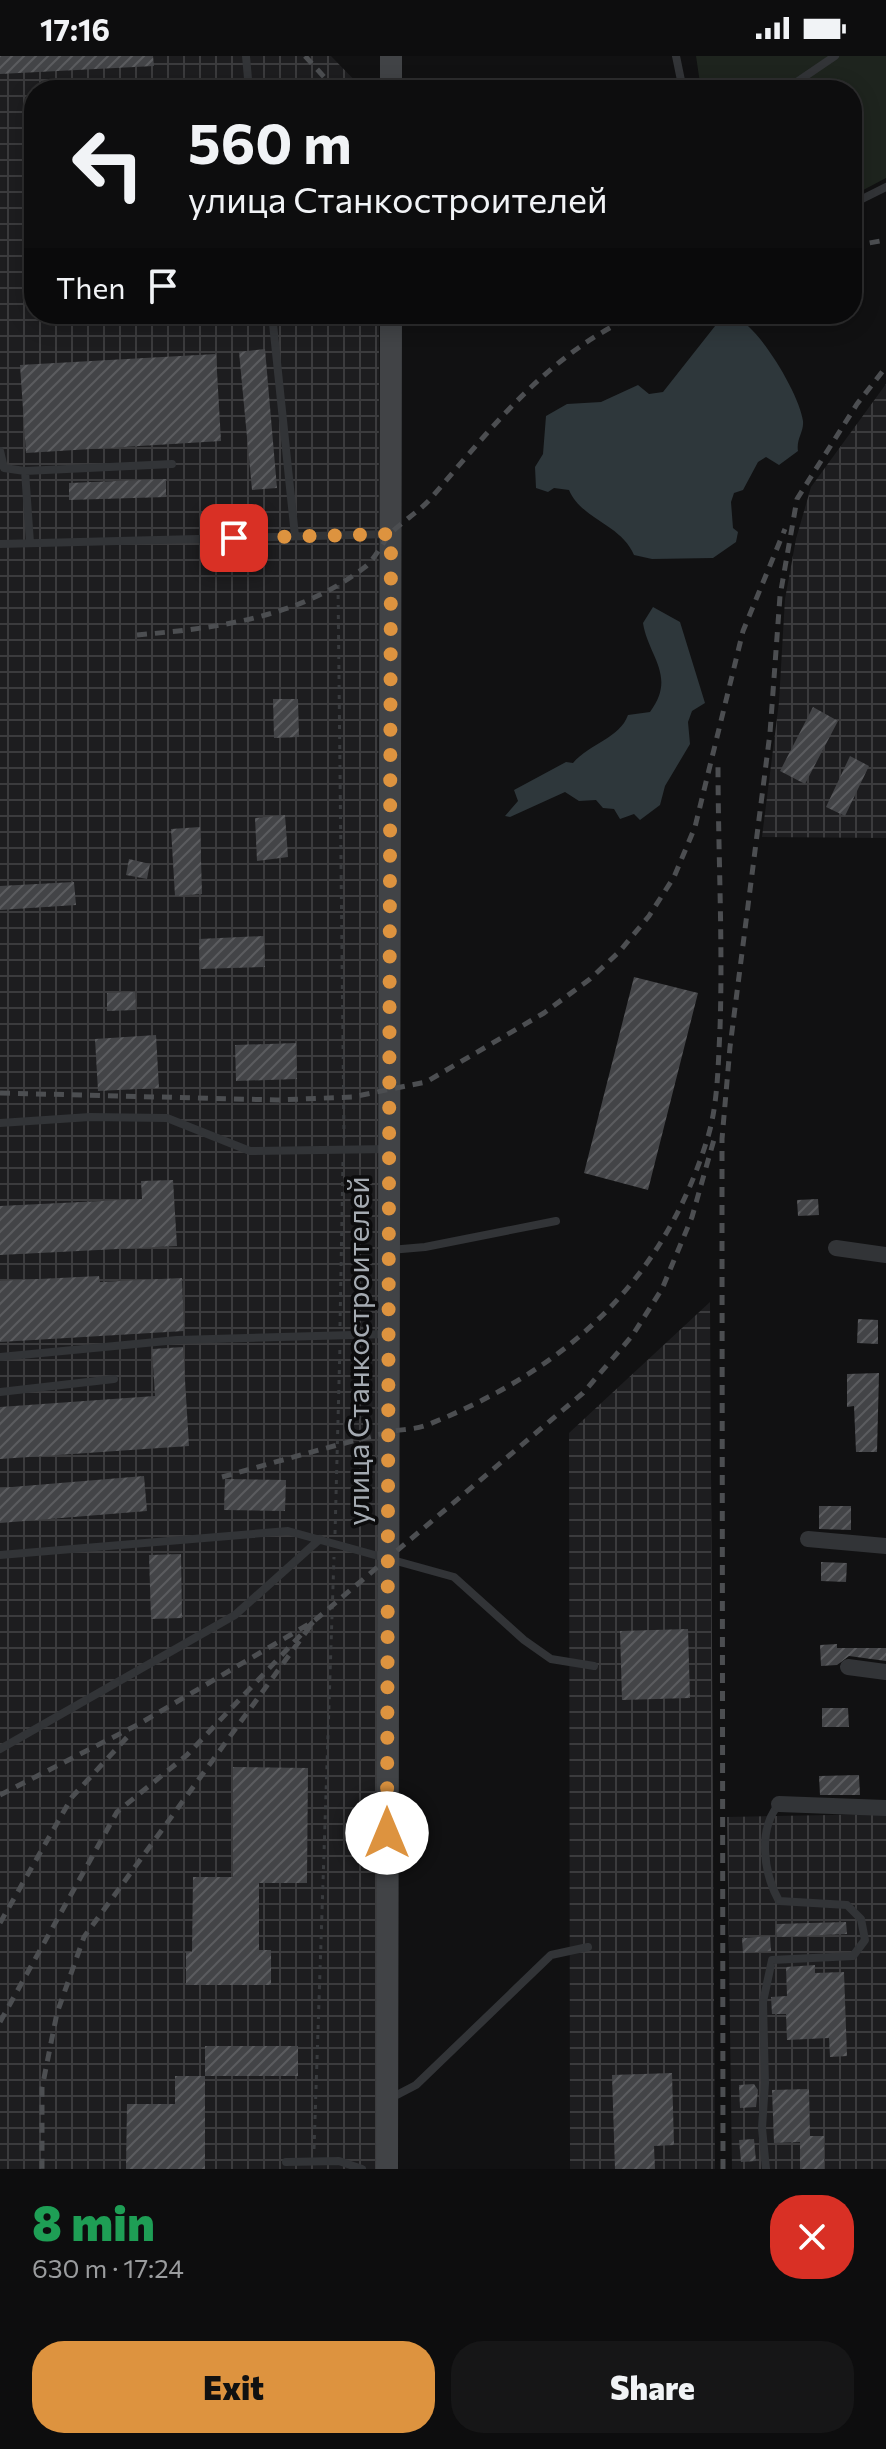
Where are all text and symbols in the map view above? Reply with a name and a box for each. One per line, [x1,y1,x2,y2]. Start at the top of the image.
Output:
text: 17:16 [40,10,110,47]
text: 560 m [188,107,352,176]
icon: left [56,112,160,216]
text: улица Станкостроителей [188,176,608,220]
icon: arrive [141,264,185,308]
text: Then [56,268,125,305]
pin [200,504,268,572]
icon: arrive [212,516,256,560]
street label: улица Станкостроителей [338,1176,375,1526]
position arrow [345,1791,429,1875]
text: 8 min [32,2192,155,2251]
button: close [770,2195,854,2279]
text: 630 m · 17:24 [32,2252,184,2283]
button: Exit [32,2341,435,2433]
button: Share [451,2341,854,2433]

